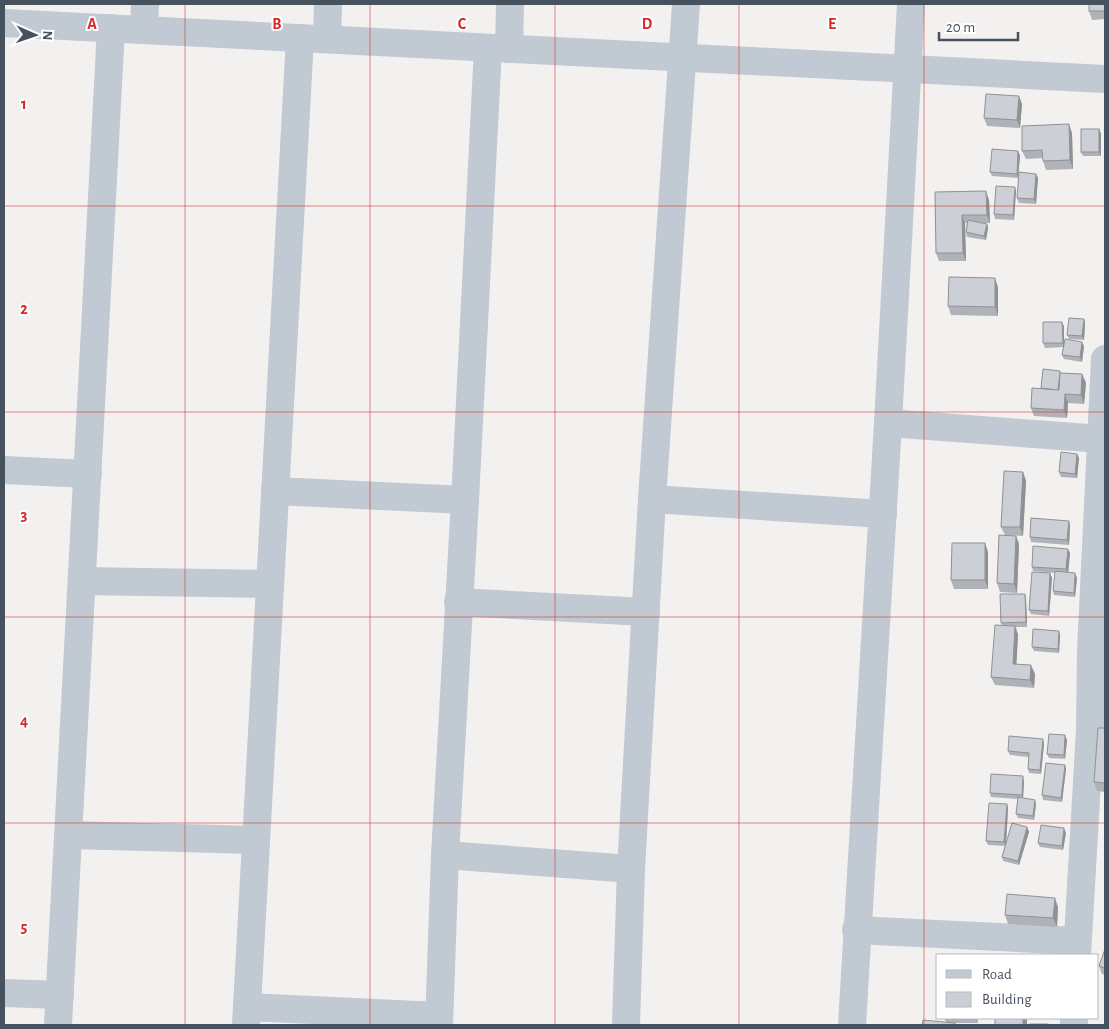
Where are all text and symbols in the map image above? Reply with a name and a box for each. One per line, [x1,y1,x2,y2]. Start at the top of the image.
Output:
north arrow [10,10,60,60]
scale bar [939,10,1018,42]
text: A [87,16,97,32]
text: B [272,16,282,32]
text: C [458,16,467,32]
text: D [642,16,653,32]
text: E [828,16,836,32]
text: 20 m [946,20,975,35]
text: N [40,30,54,41]
text: 1 [21,96,27,112]
text: 2 [20,301,28,317]
text: 3 [21,507,28,523]
text: 4 [20,713,28,729]
text: 5 [21,919,28,935]
legend [936,954,1099,1019]
text: Road [982,967,1012,982]
text: Building [982,992,1032,1007]

